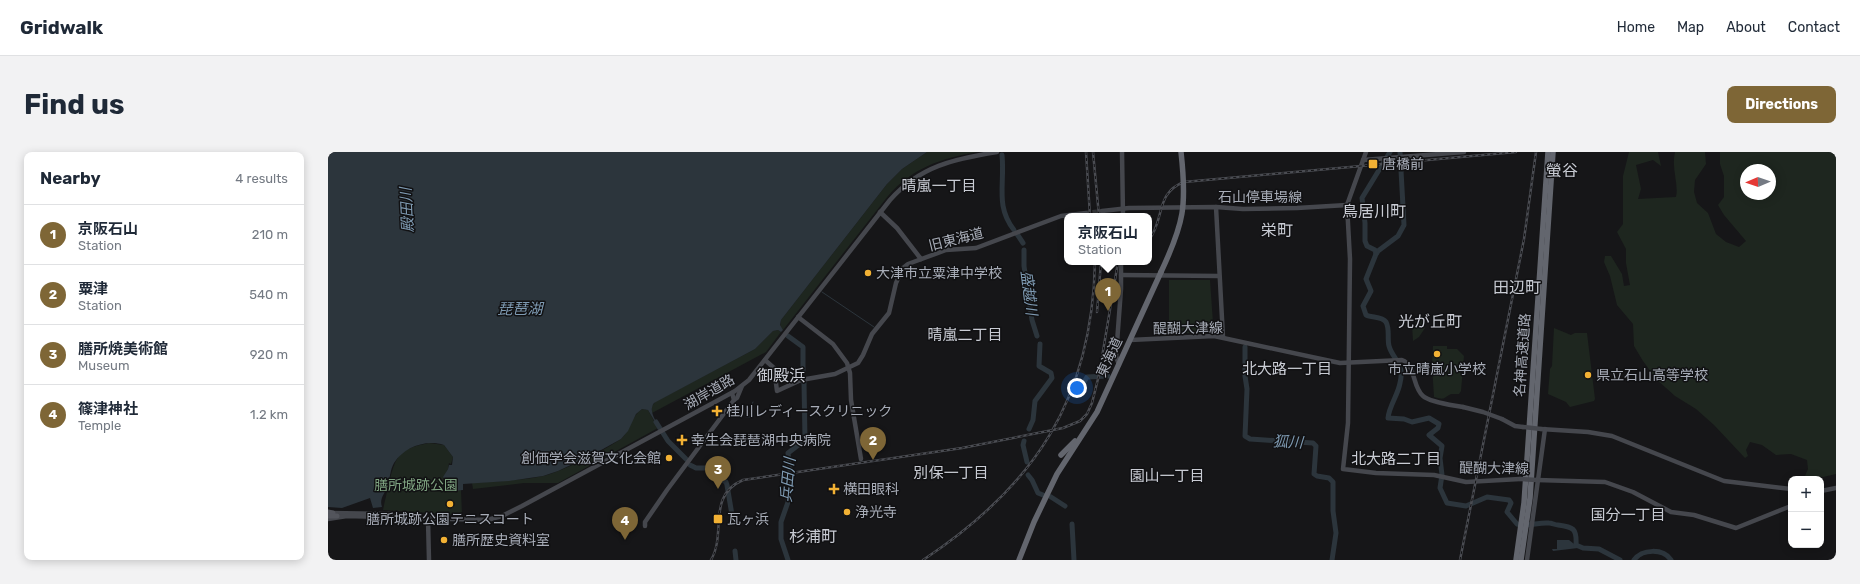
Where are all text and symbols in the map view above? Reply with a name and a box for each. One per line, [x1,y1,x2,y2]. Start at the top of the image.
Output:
text: Gridwalk [20,16,103,39]
text: Home [1617,19,1655,36]
text: Map [1677,19,1704,36]
text: About [1726,19,1766,36]
text: Contact [1788,19,1840,36]
button: Directions [1727,86,1836,123]
text: Find us [24,88,124,121]
place label: 唐橋前 [1382,156,1424,173]
marker: 唐橋前 [1367,158,1379,170]
district label: 螢谷 [1546,161,1578,180]
north arrow [1740,164,1776,200]
text: Nearby [40,168,101,188]
text: 4 results [235,171,288,186]
district label: 晴嵐一丁目 [901,177,977,195]
water label: 殿田川 [397,185,417,233]
street label: 石山停車場線 [1218,189,1302,206]
district label: 鳥居川町 [1342,202,1406,221]
popup [1064,213,1152,265]
text: 京阪石山 [78,220,138,238]
district label: 栄町 [1261,221,1293,240]
street label: 旧東海道 [927,224,985,255]
text: 京阪石山 [1078,224,1138,242]
text: 1 [50,227,56,242]
text: 210 m [252,227,288,242]
text: Station [78,238,122,253]
text: Station [1078,242,1122,257]
place label: 大津市立粟津中学校 [876,265,1002,282]
marker: 大津市立粟津中学校 [863,268,873,278]
water label: 盛越川 [1017,270,1041,318]
pin: 1 [1095,278,1121,311]
district label: 田辺町 [1493,278,1541,297]
text: 粟津 [78,280,108,298]
text: 2 [49,287,57,302]
text: 540 m [249,287,288,302]
text: Station [78,298,122,313]
water label: 琵琶湖 [497,300,544,318]
district label: 光が丘町 [1398,312,1462,331]
street label: 名神高速道路 [1511,313,1534,398]
street label: 醍醐大津線 [1153,319,1223,338]
district label: 晴嵐二丁目 [927,326,1003,344]
street label: 東海道 [1093,335,1126,380]
text: 膳所焼美術館 [78,340,168,358]
text: 3 [49,347,57,362]
text: 920 m [250,347,288,362]
marker: 市立晴嵐小学校 [1432,349,1442,359]
text: Museum [78,358,129,373]
district label: 北大路一丁目 [1242,360,1332,378]
place label: 市立晴嵐小学校 [1388,361,1486,378]
district label: 御殿浜 [757,366,805,385]
place label: 県立石山高等学校 [1596,367,1708,384]
marker: 県立石山高等学校 [1583,370,1593,380]
street label: 湖岸道路 [681,371,738,414]
your location [1067,378,1087,398]
text: 篠津神社 [78,400,138,418]
place label: 桂川レディースクリニック [726,403,892,420]
marker: 桂川レディースクリニック [711,405,723,417]
text: 4 [49,407,57,422]
text: 1.2 km [250,407,288,422]
text: Temple [78,418,121,433]
pin: 2 [860,427,886,460]
place label: 幸生会琵琶湖中央病院 [691,432,831,449]
water label: 狐川 [1273,432,1305,452]
marker: 幸生会琵琶湖中央病院 [676,434,688,446]
place label: 創価学会滋賀文化会館 [521,450,661,467]
district label: 北大路二丁目 [1351,450,1441,468]
marker: 創価学会滋賀文化会館 [664,453,674,463]
water label: 兵田川 [777,455,799,503]
pin: 3 [705,456,731,489]
street label: 醍醐大津線 [1459,459,1529,478]
district label: 別保一丁目 [913,464,989,482]
district label: 園山一丁目 [1129,467,1205,485]
map controls [1788,476,1824,548]
button: + [1788,476,1824,512]
park label: 膳所城跡公園 [374,477,458,494]
place label: 横田眼科 [843,481,899,498]
marker: 横田眼科 [828,483,840,495]
marker: 膳所城跡公園テニスコート [445,499,455,509]
place label: 浄光寺 [855,504,897,521]
district label: 国分一丁目 [1590,506,1666,524]
pin: 4 [612,507,638,540]
marker: 浄光寺 [842,507,852,517]
place label: 膳所城跡公園テニスコート [366,511,534,528]
place label: 瓦ヶ浜 [727,511,769,528]
button: − [1788,512,1824,548]
marker: 瓦ヶ浜 [712,513,724,525]
district label: 杉浦町 [789,527,837,546]
place label: 膳所歴史資料室 [452,532,550,549]
marker: 膳所歴史資料室 [439,535,449,545]

